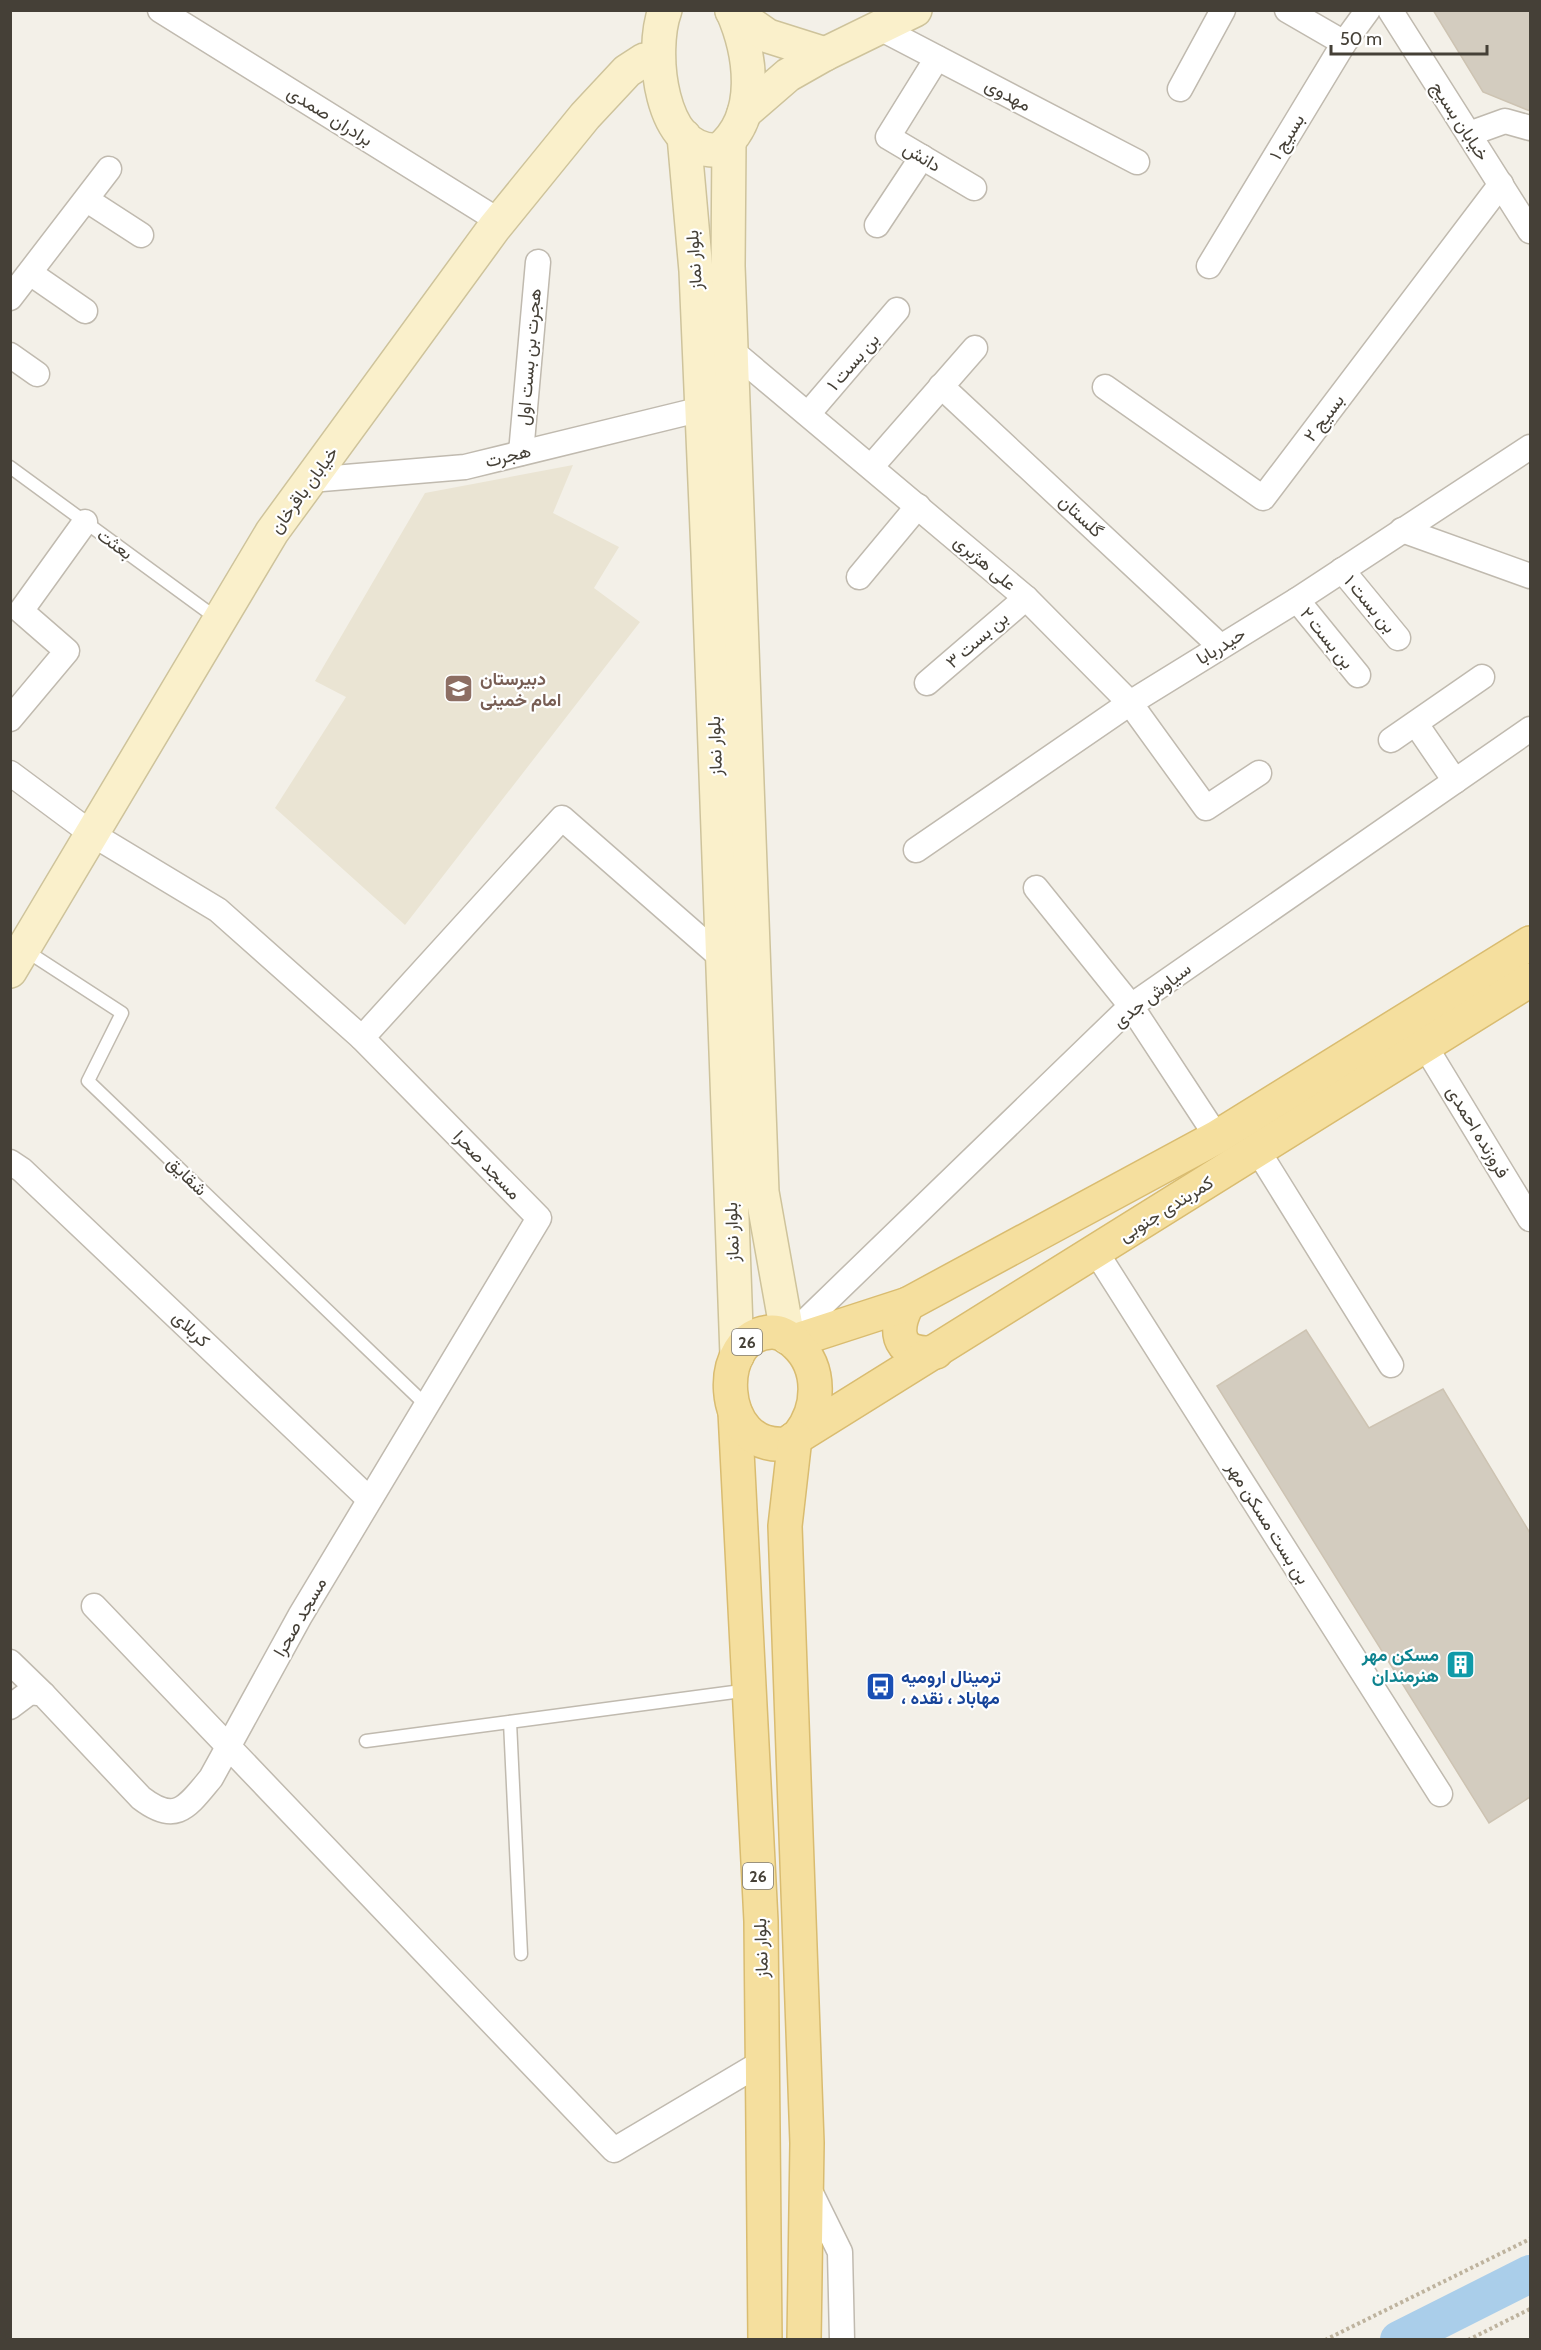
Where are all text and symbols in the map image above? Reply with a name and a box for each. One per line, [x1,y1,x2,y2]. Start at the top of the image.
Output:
scale bar [1331,18,1487,56]
text: 50 m [1340,28,1382,50]
street label: مهدوی [981,74,1035,116]
street label: خیابان بسیج [1425,77,1494,165]
street label: برادران صمدی [283,81,377,151]
street label: بسیج ۱ [1265,110,1310,164]
street label: دانش [899,137,945,177]
street label: بلوار نماز [681,229,707,292]
street label: هجرت بن بست اول [512,288,546,426]
street label: بن بست ۱ [822,329,884,395]
street label: بسیج ۲ [1299,390,1350,447]
street label: هجرت [483,440,533,472]
street label: خیابان باقرخان [265,442,343,538]
street label: گلستان [1054,490,1108,542]
street label: بعثت [93,524,137,564]
street label: علی هژبری [949,531,1021,595]
street label: بن بست ۱ [1339,571,1401,637]
street label: بن بست ۲ [1295,603,1359,673]
street label: بن بست ۳ [941,607,1013,673]
street label: حیدربابا [1192,622,1250,670]
place label: دبیرستان امام خمینی [480,668,562,712]
school or university icon: دبیرستان امام خمینی [443,673,475,705]
street label: بلوار نماز [703,716,727,777]
street label: سیاوش جدی [1109,958,1195,1032]
street label: فروزنده احمدی [1442,1082,1514,1182]
street label: مسجد صحرا [449,1126,525,1204]
street label: شقایق [162,1152,212,1200]
street label: کمربندی جنوبی [1115,1171,1217,1247]
street label: بلوار نماز [720,1202,744,1263]
street label: کربلای [168,1306,214,1352]
road number: 26 [732,1329,762,1355]
street label: بن بست مسکن مهر [1221,1457,1314,1588]
street label: مسجد صحرا [268,1573,332,1661]
place label: مسکن مهر هنرمندان [1361,1644,1439,1687]
building icon: مسکن مهر هنرمندان [1444,1649,1476,1681]
place label: ترمینال ارومیه ، مهاباد ، نقده [901,1666,1001,1709]
bus stop icon: ترمینال ارومیه ، مهاباد ، نقده [864,1671,896,1703]
road number: 26 [743,1863,773,1889]
street label: بلوار نماز [749,1918,773,1979]

